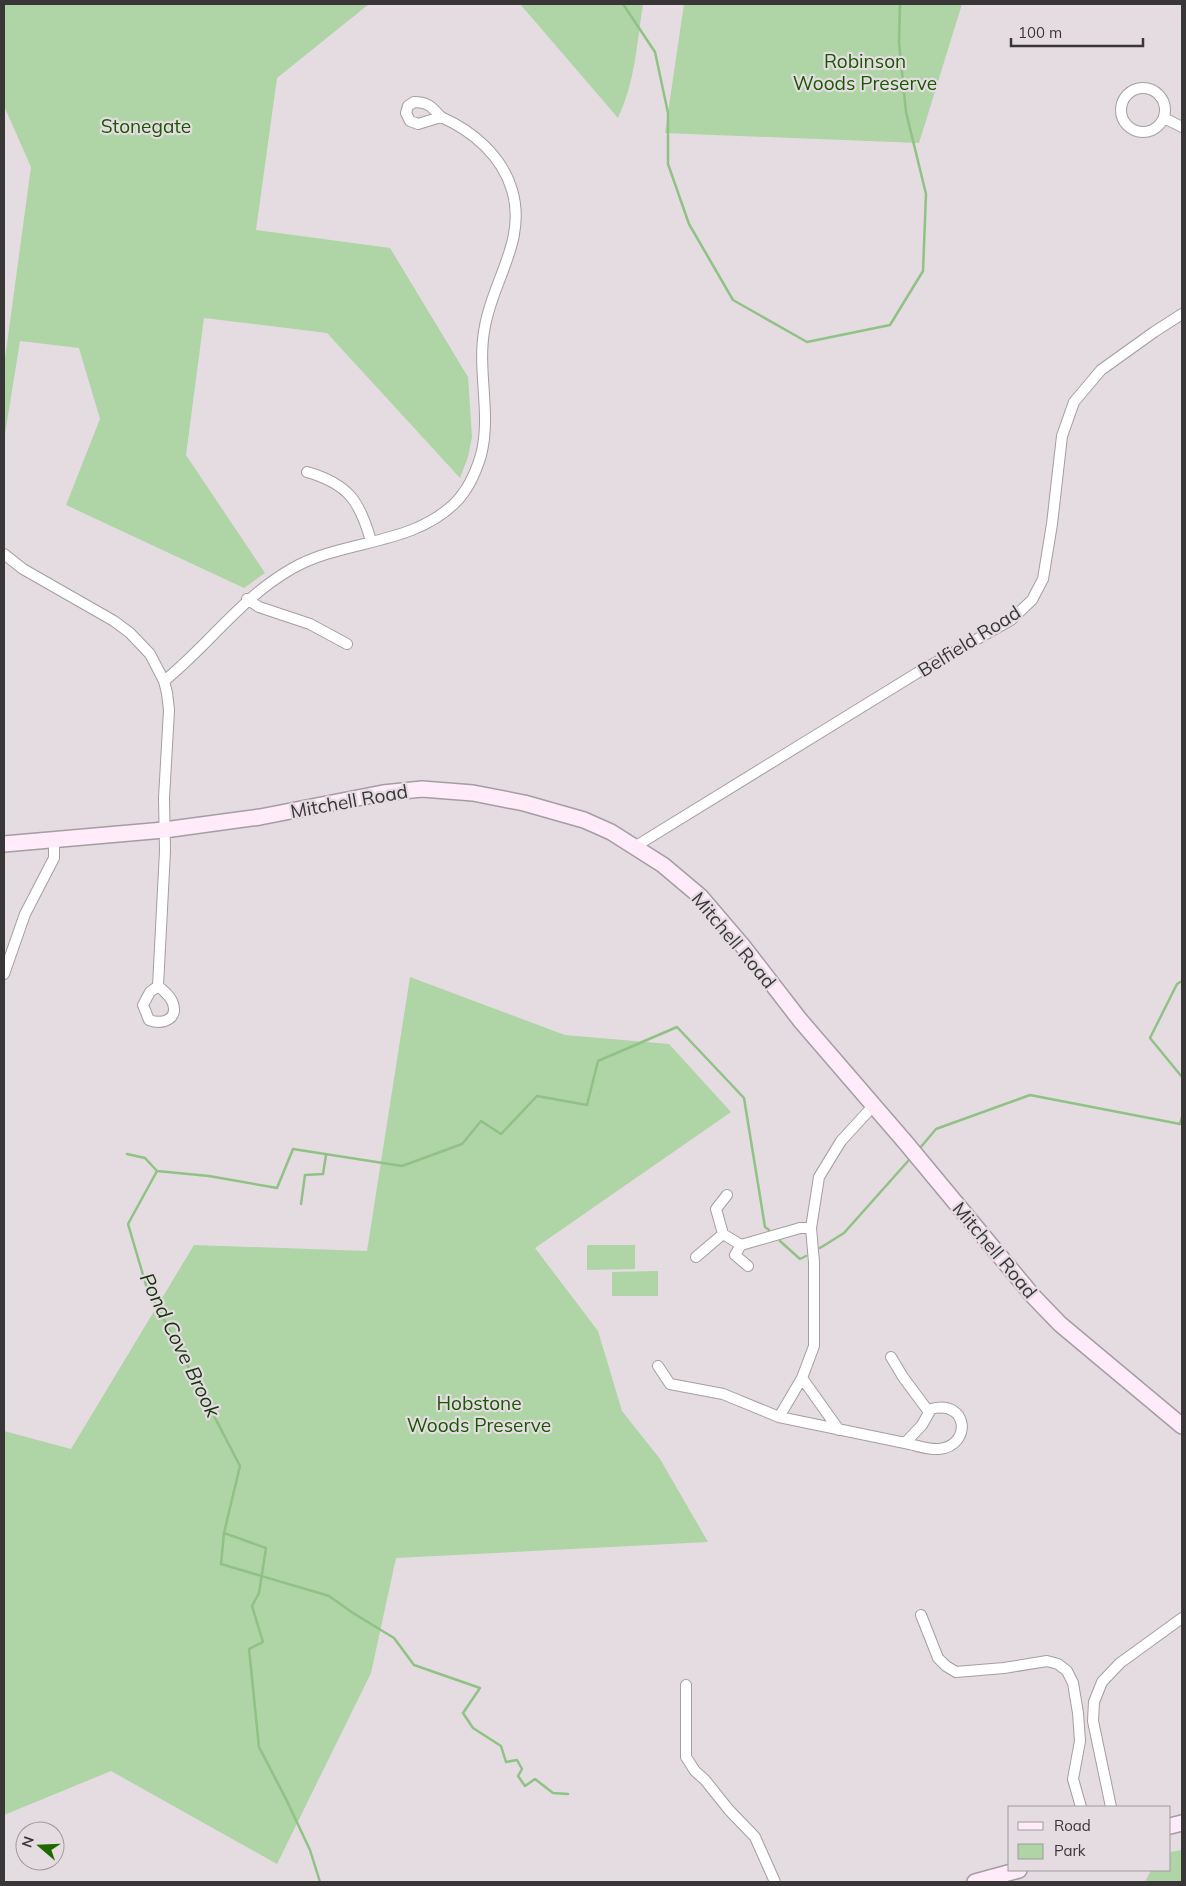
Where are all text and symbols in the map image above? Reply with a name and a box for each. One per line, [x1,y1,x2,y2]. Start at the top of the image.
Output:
scale bar [1011,15,1144,47]
text: 100 m [1018,23,1062,42]
park label: Robinson Woods Preserve [793,49,937,95]
park label: Stonegate [101,114,191,138]
street label: Belfield Road [913,600,1025,682]
street label: Mitchell Road [288,779,410,823]
street label: Mitchell Road [687,887,781,993]
street label: Mitchell Road [948,1197,1042,1303]
water label: Pond Cove Brook [135,1268,227,1422]
park label: Hobstone Woods Preserve [407,1391,551,1437]
legend [1008,1806,1171,1871]
text: Road [1054,1816,1091,1835]
north arrow [15,1821,65,1871]
text: N [17,1834,38,1850]
text: Park [1054,1841,1086,1860]

